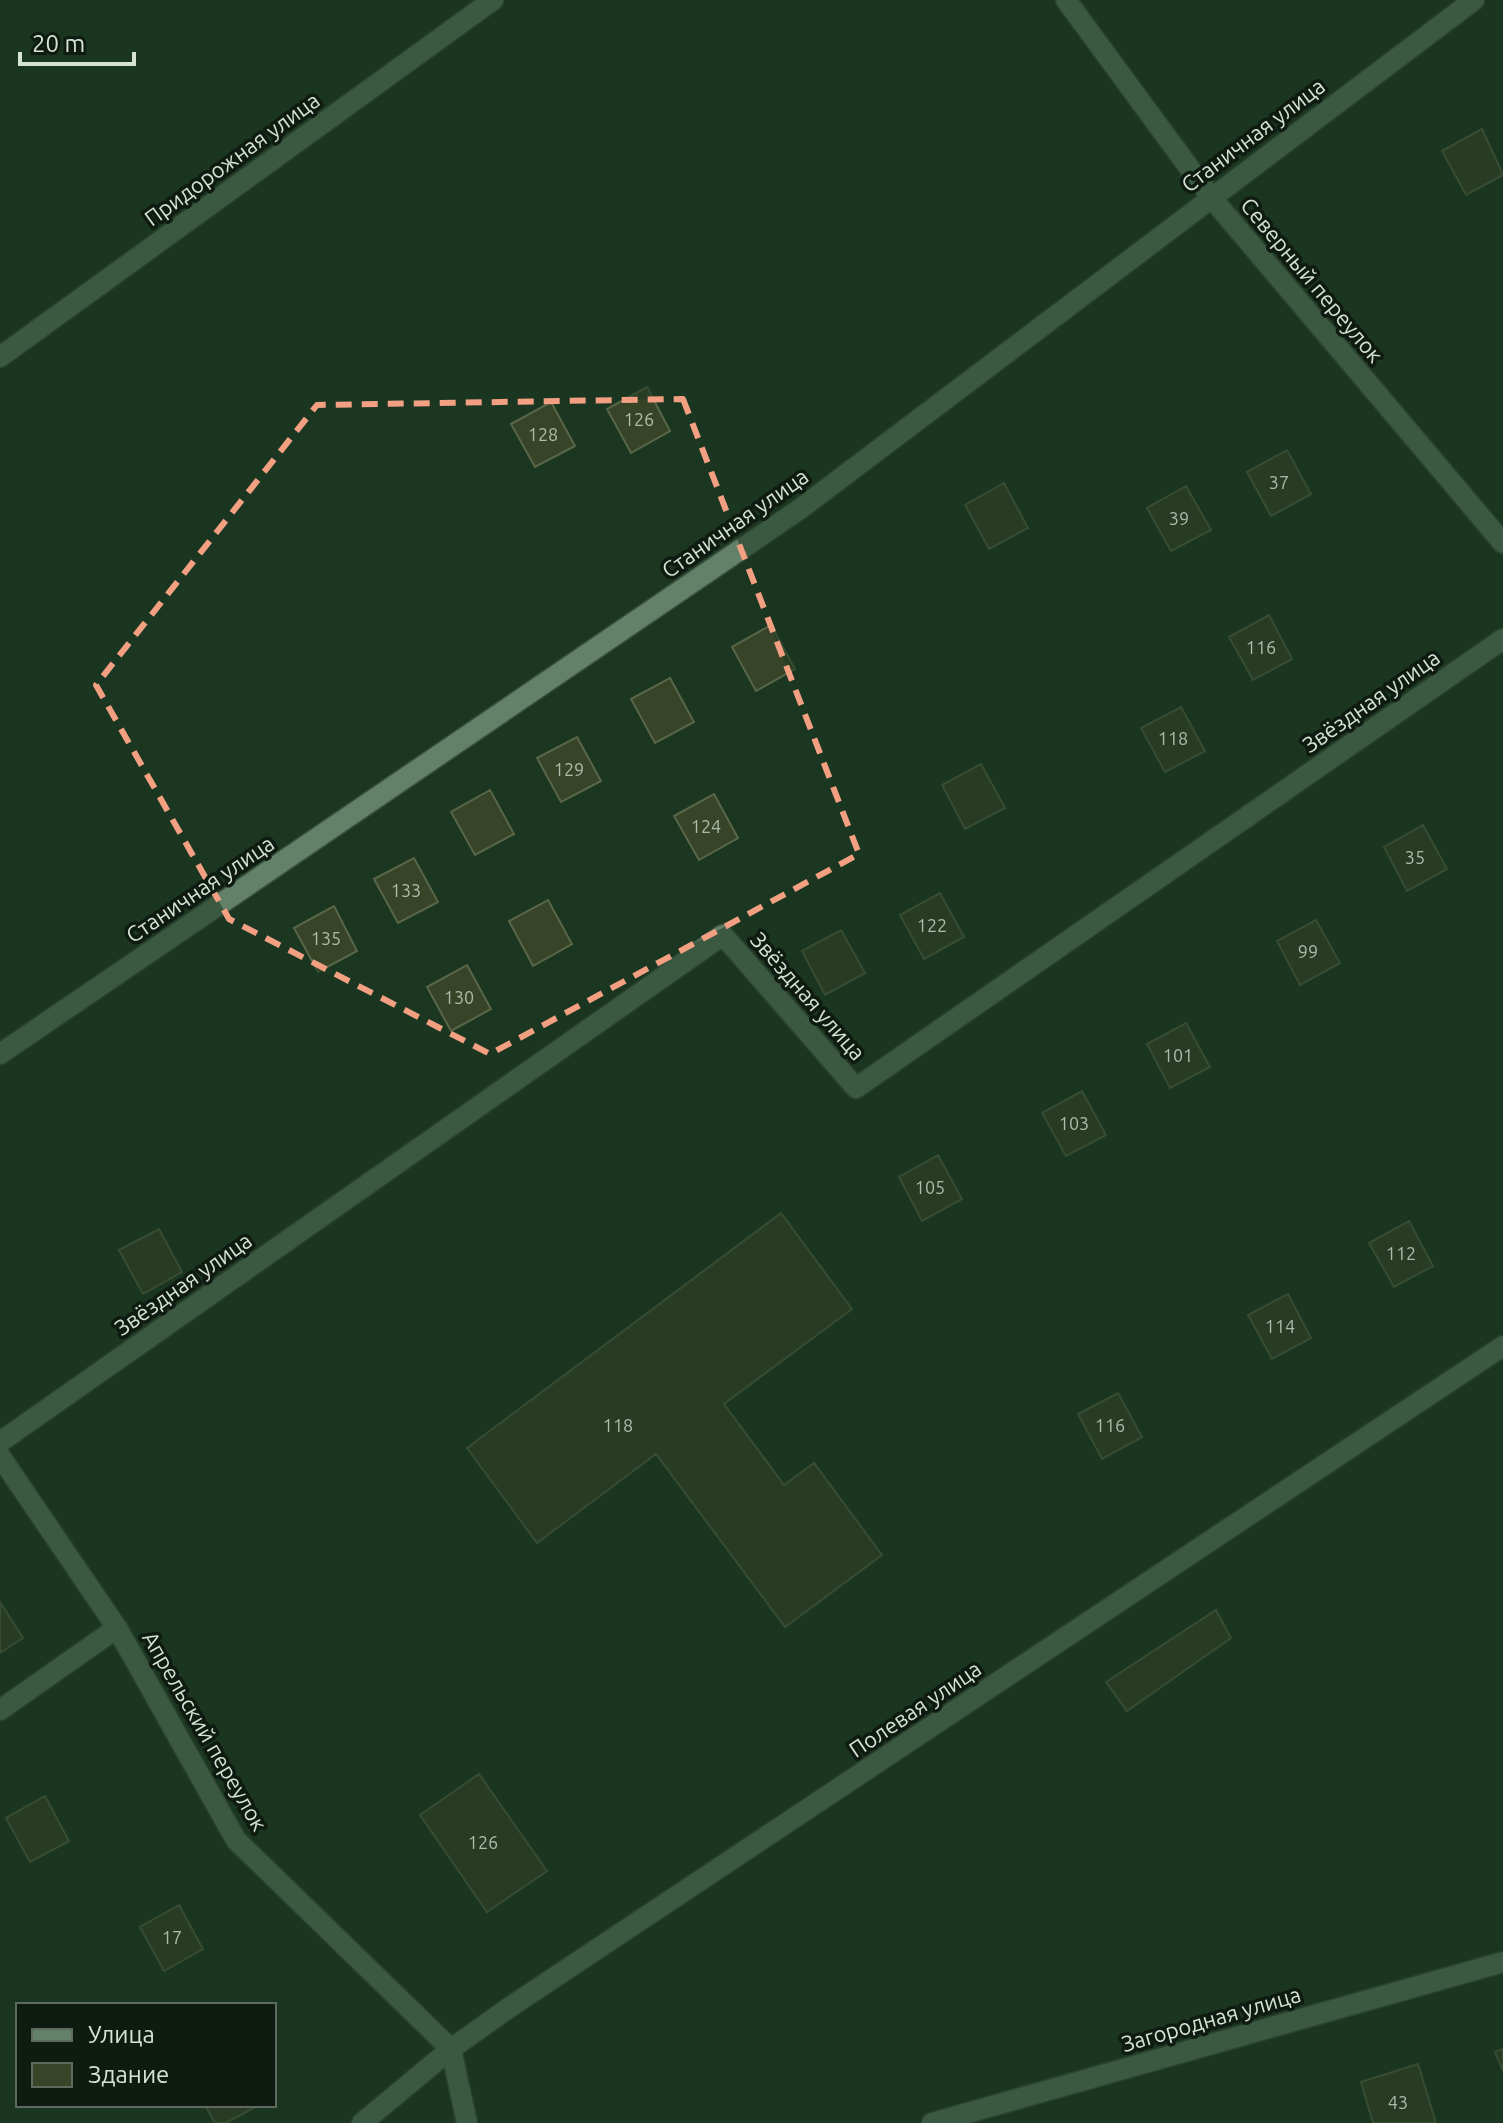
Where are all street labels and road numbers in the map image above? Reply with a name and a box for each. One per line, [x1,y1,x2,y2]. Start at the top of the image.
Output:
street label: Станичная улица [1176,73,1329,197]
street label: Придорожная улица [139,87,324,230]
street label: Северный переулок [1236,192,1389,367]
street label: Станичная улица [657,463,813,582]
street label: Звёздная улица [1297,644,1444,757]
street label: Станичная улица [121,830,278,947]
street label: Звёздная улица [746,927,871,1065]
street label: Звёздная улица [109,1227,256,1340]
street label: Апрельский переулок [138,1627,273,1835]
street label: Полевая улица [844,1655,985,1762]
street label: Загородная улица [1118,1981,1303,2056]

